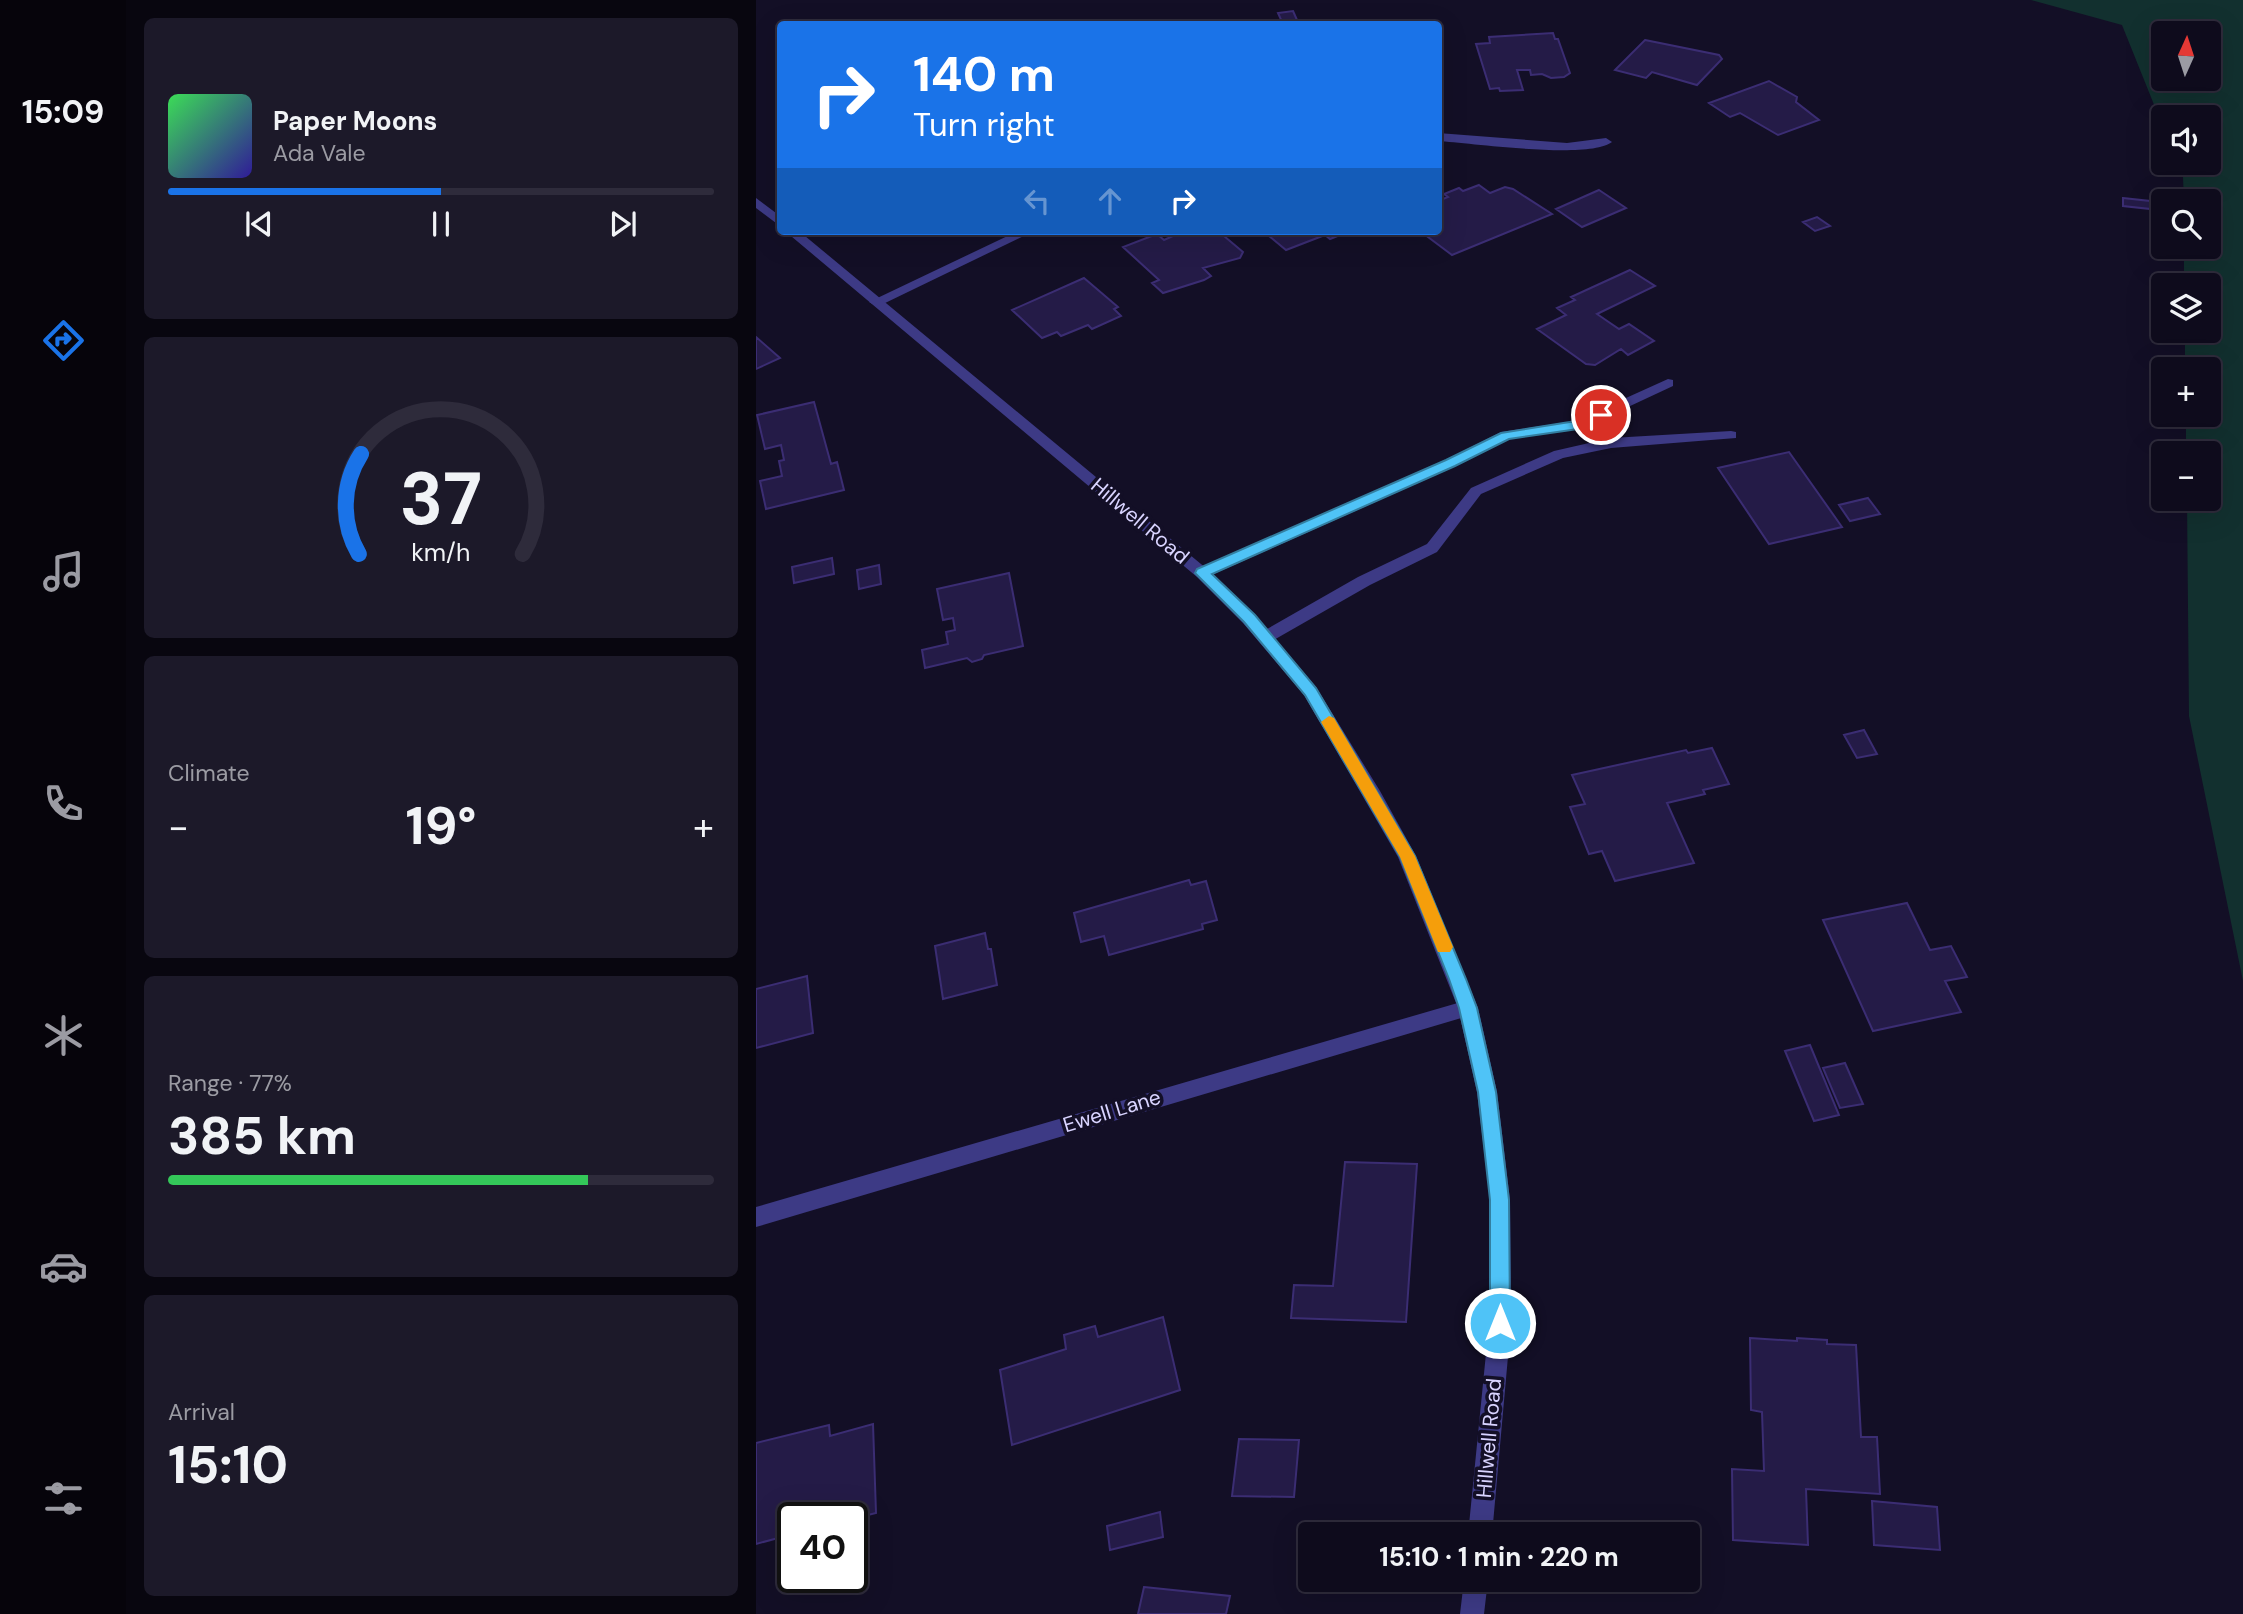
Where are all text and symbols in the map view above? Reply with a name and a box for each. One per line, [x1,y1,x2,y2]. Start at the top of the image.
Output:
north arrow [2151,21,2221,91]
map controls [2151,21,2221,511]
text: 140 m [913,42,1055,106]
icon: right [798,49,889,140]
text: 15:09 [22,91,104,133]
text: Paper Moons [273,104,437,138]
text: Turn right [913,104,1055,146]
button: sound [2151,105,2221,175]
text: Ada Vale [273,138,366,168]
icon: left [1018,182,1056,220]
icon: ahead [1091,182,1129,220]
icon: right [1164,182,1202,220]
button: search [2151,189,2221,259]
icon: previous [240,205,278,243]
icon: pause [422,205,460,243]
icon: next [604,205,642,243]
button: layers [2151,273,2221,343]
icon: directions [39,316,88,365]
button: + [2151,357,2221,427]
pin [1571,385,1631,445]
icon: arrive [1582,396,1620,434]
button: − [2151,441,2221,511]
text: 37 [400,452,482,547]
street label: Hillwell Road [1085,472,1195,570]
text: km/h [411,536,471,569]
icon: music [39,547,88,596]
text: Climate [168,758,250,788]
icon: phone [39,779,88,828]
text: 19° [406,792,476,860]
text: − [168,802,189,852]
text: + [693,802,714,852]
icon: climate [39,1011,88,1060]
text: Range · 77% [168,1068,292,1098]
street label: Ewell Lane [1060,1083,1164,1139]
text: 385 km [168,1102,356,1170]
icon: car [39,1242,88,1291]
position arrow [1463,1286,1537,1360]
street label: Hillwell Road [1470,1377,1508,1499]
text: Arrival [168,1397,235,1427]
text: 15:10 [168,1431,288,1499]
icon: filters [39,1474,88,1523]
speed limit sign: 40 [777,1502,868,1593]
text: 15:10 · 1 min · 220 m [1379,1540,1619,1574]

